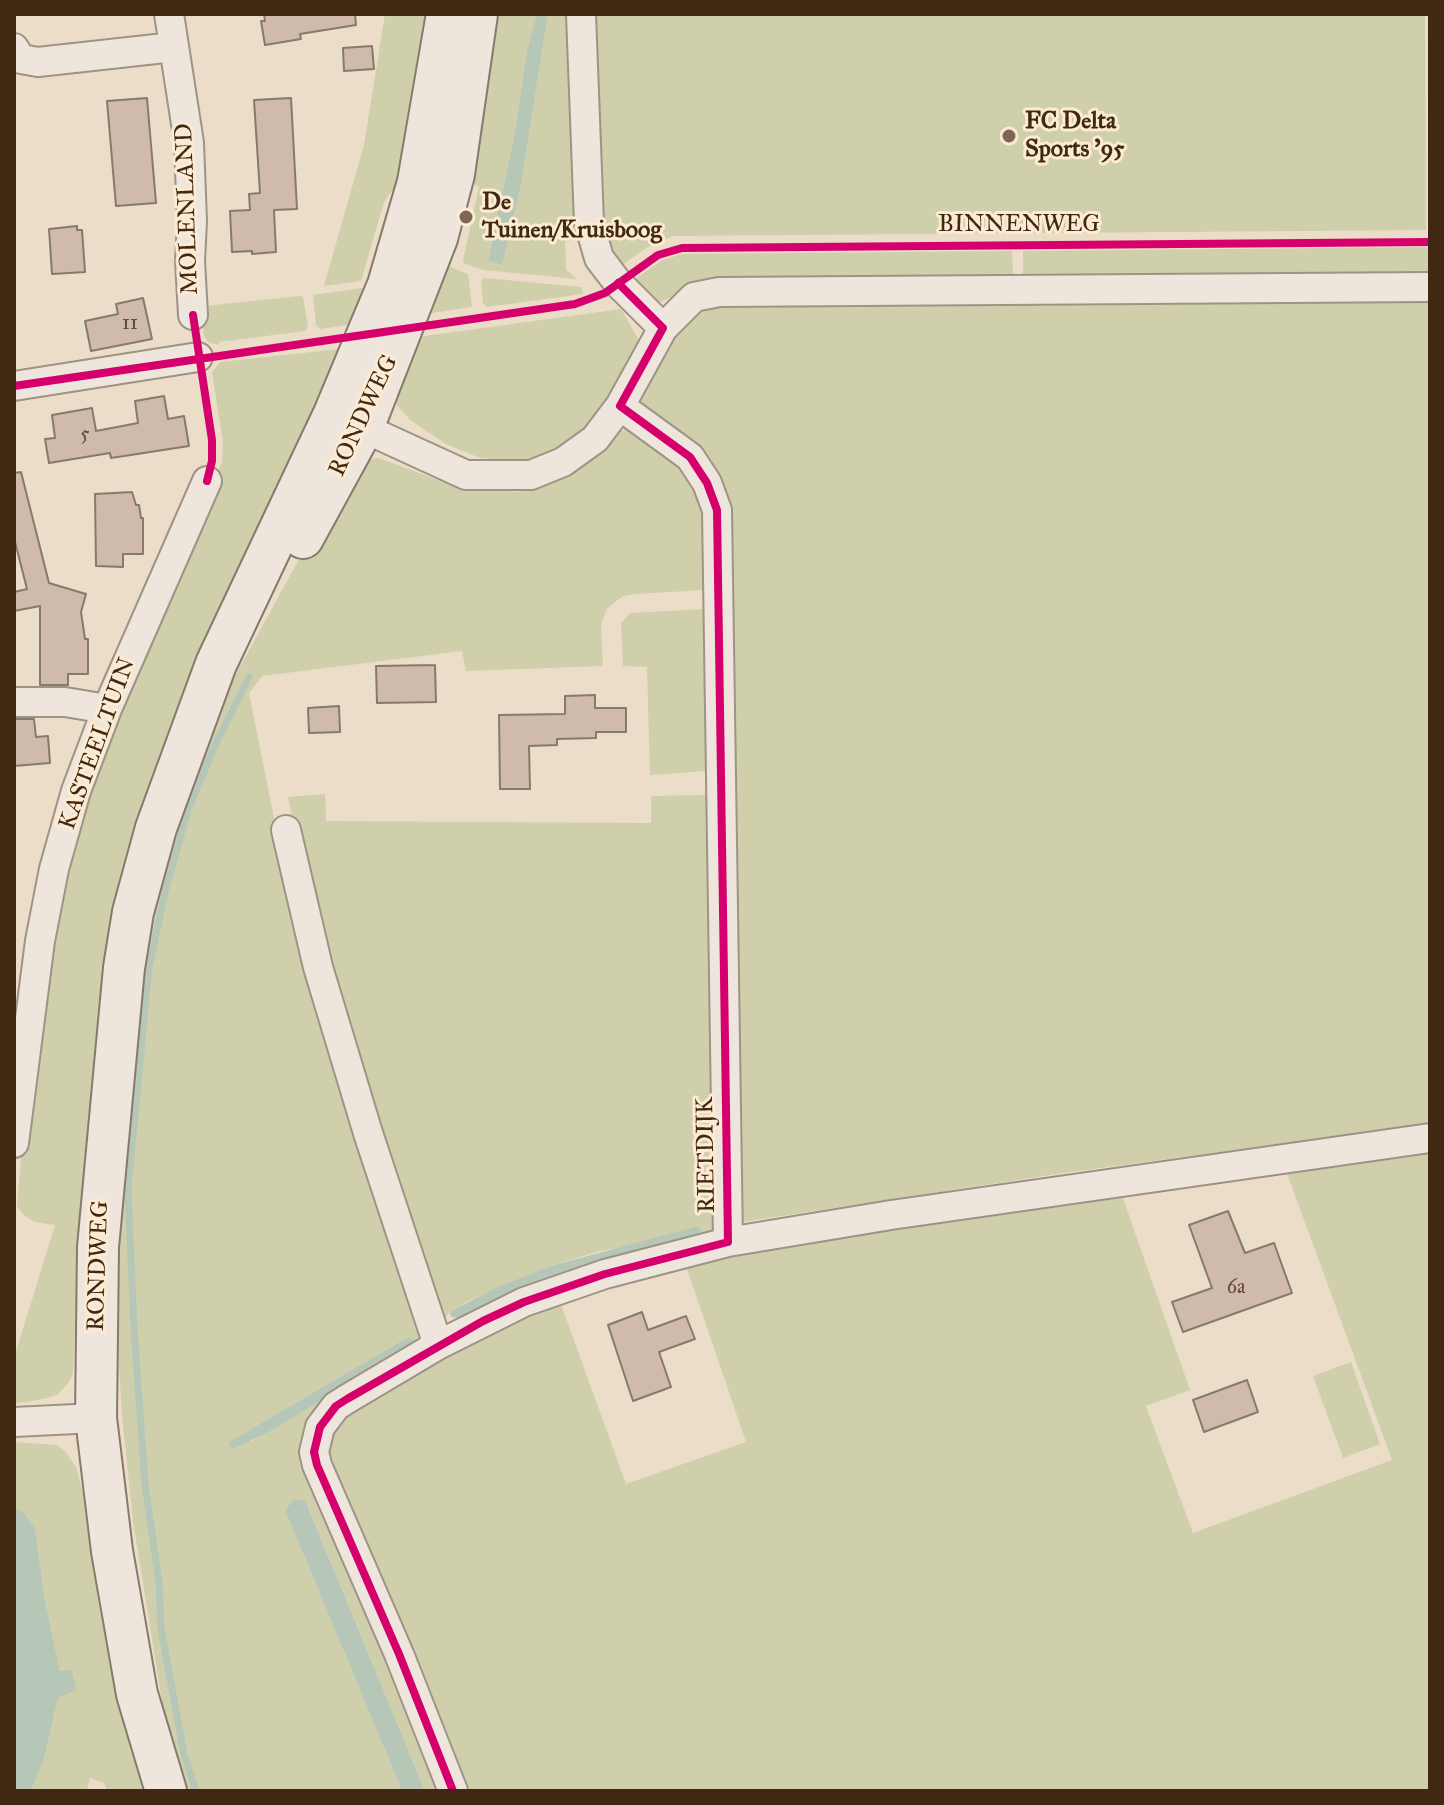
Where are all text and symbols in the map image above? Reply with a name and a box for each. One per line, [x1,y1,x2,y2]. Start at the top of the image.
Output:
place label: FC Delta Sports '95 [1025,108,1124,164]
street label: MOLENLAND [171,123,205,295]
marker: FC Delta Sports '95 [1000,127,1018,145]
place label: De Tuinen/Kruisboog [482,189,662,245]
marker: De Tuinen/Kruisboog [457,208,475,226]
street label: BINNENWEG [938,211,1100,239]
house number: 11 [122,312,138,336]
street label: RONDWEG [323,351,405,481]
house number: 5 [80,423,90,447]
street label: KASTEELTUIN [54,654,142,834]
street label: RIETDIJK [692,1097,722,1213]
street label: RONDWEG [82,1200,116,1332]
house number: 6a [1227,1276,1245,1300]

